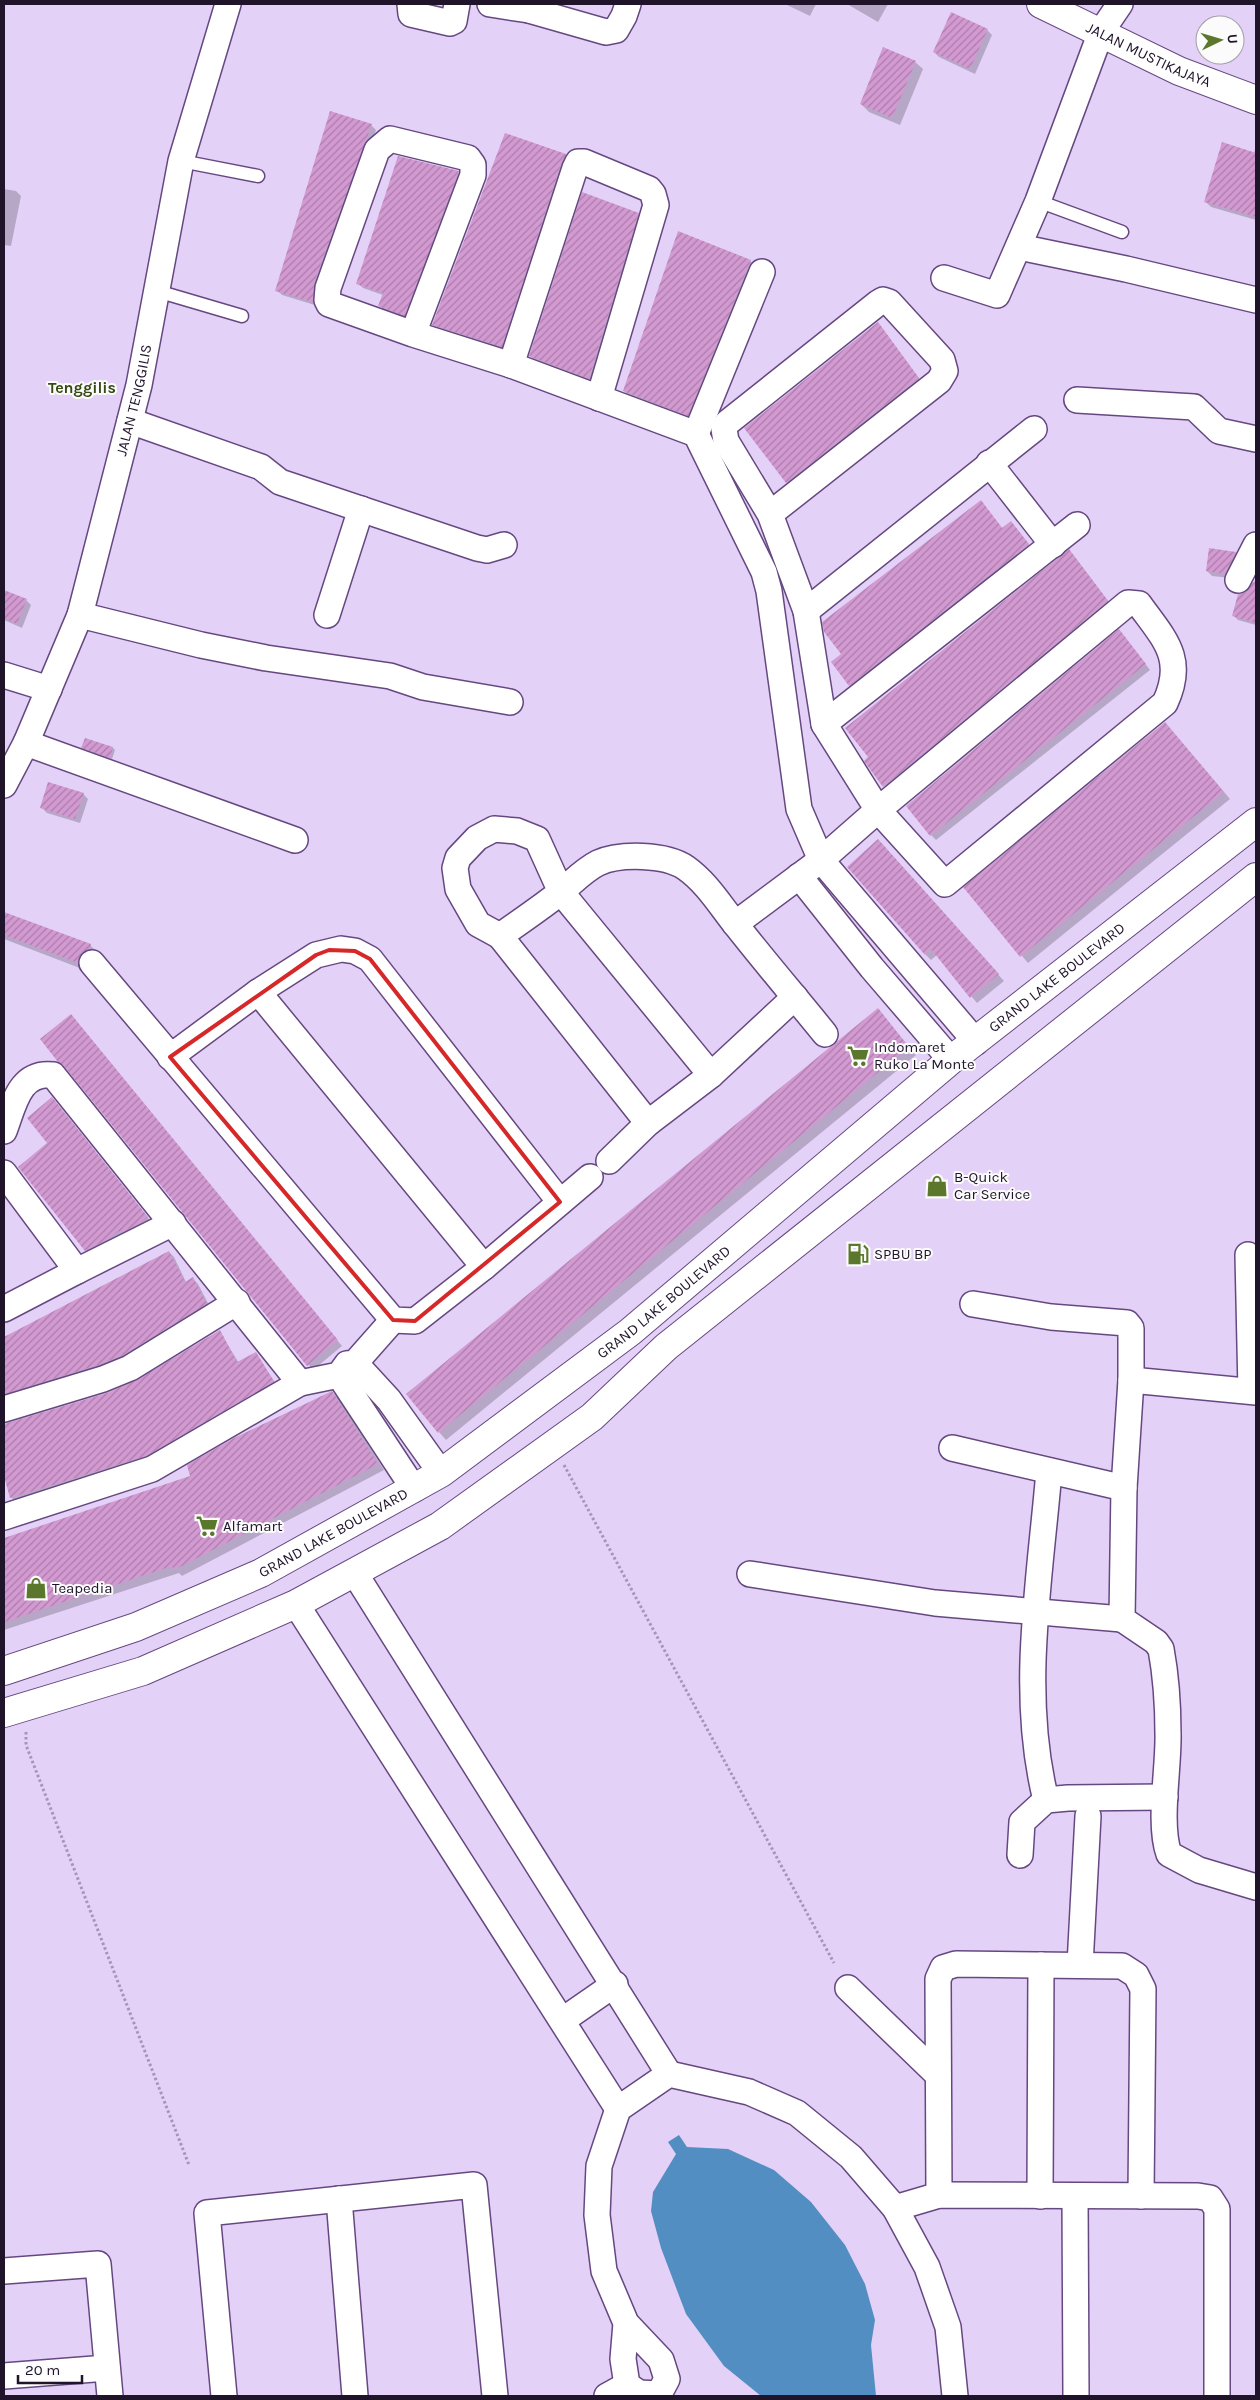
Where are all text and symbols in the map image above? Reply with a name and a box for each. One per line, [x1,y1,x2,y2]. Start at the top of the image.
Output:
north arrow [1195,15,1245,65]
street label: JALAN MUSTIKAJAYA [1083,18,1214,91]
text: U [1224,33,1241,44]
street label: JALAN TENGGILIS [112,343,155,458]
district label: Tenggilis [48,378,116,397]
street label: GRAND LAKE BOULEVARD [985,919,1129,1036]
place label: Indomaret Ruko La Monte [874,1038,975,1073]
supermarket icon: Indomaret Ruko La Monte [845,1043,871,1069]
place label: B-Quick Car Service [954,1168,1030,1203]
shop icon: B-Quick Car Service [924,1173,950,1199]
fuel station icon: SPBU BP [845,1241,871,1267]
street label: GRAND LAKE BOULEVARD [593,1242,734,1363]
place label: SPBU BP [874,1245,932,1263]
street label: GRAND LAKE BOULEVARD [256,1484,411,1581]
supermarket icon: Alfamart [194,1513,220,1539]
place label: Alfamart [223,1517,283,1535]
shop icon: Teapedia [23,1575,49,1601]
place label: Teapedia [52,1579,112,1597]
scale bar [18,2352,81,2384]
text: 20 m [25,2361,60,2379]

